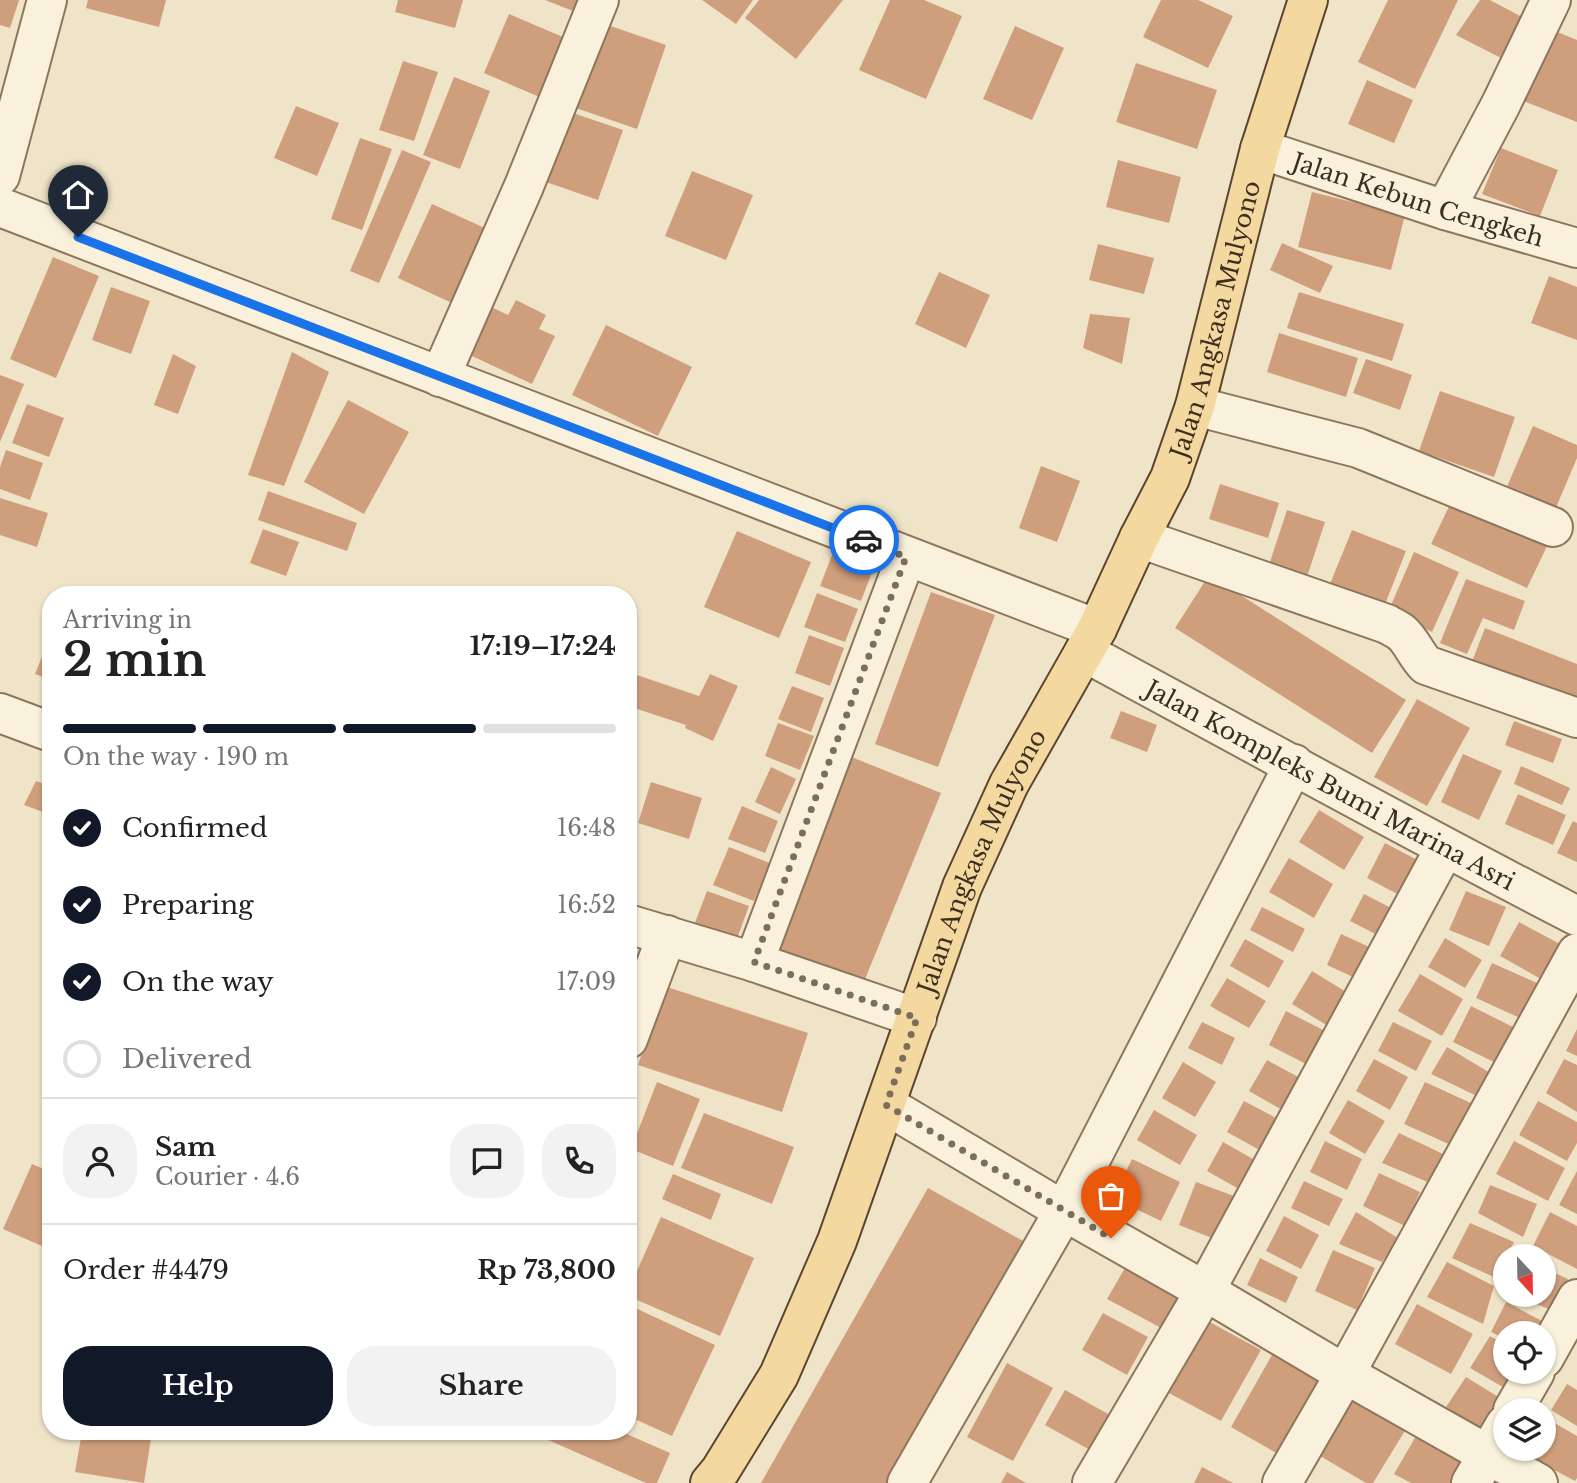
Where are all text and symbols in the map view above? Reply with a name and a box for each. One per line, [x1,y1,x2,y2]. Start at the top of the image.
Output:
street label: Jalan Kebun Cengkeh [1286,145,1547,252]
pin [48,165,108,237]
icon: home [59,176,97,214]
street label: Jalan Angkasa Mulyono [1163,178,1266,465]
courier [829,505,899,575]
icon: car [845,521,883,559]
text: Arriving in [63,606,192,634]
text: 17:19–17:24 [470,630,616,662]
text: 2 min [63,631,206,688]
street label: Jalan Kompleks Bumi Marina Asri [1138,672,1520,896]
street label: Jalan Angkasa Mulyono [910,724,1052,1000]
text: On the way · 190 m [63,743,289,771]
icon: check [63,809,101,847]
text: Confirmed [122,812,267,844]
text: 16:48 [557,814,616,842]
icon: check [63,886,101,924]
text: Preparing [122,889,254,921]
text: 16:52 [557,891,616,919]
icon: check [63,963,101,1001]
text: On the way [122,966,274,998]
text: 17:09 [556,968,616,996]
text: Delivered [122,1043,252,1075]
button: person [63,1124,137,1198]
button: chat [450,1124,524,1198]
button: phone [542,1124,616,1198]
text: Sam [155,1131,216,1163]
text: Courier · 4.6 [155,1163,300,1191]
pin [1081,1166,1141,1238]
icon: bag [1092,1177,1130,1215]
north arrow [1493,1244,1556,1307]
map controls [1493,1244,1556,1461]
text: Order #4479 [63,1254,229,1286]
text: Rp 73,800 [477,1254,616,1286]
button: locate [1493,1321,1556,1384]
button: Help [63,1346,333,1426]
button: Share [347,1346,616,1426]
button: layers [1493,1398,1556,1461]

